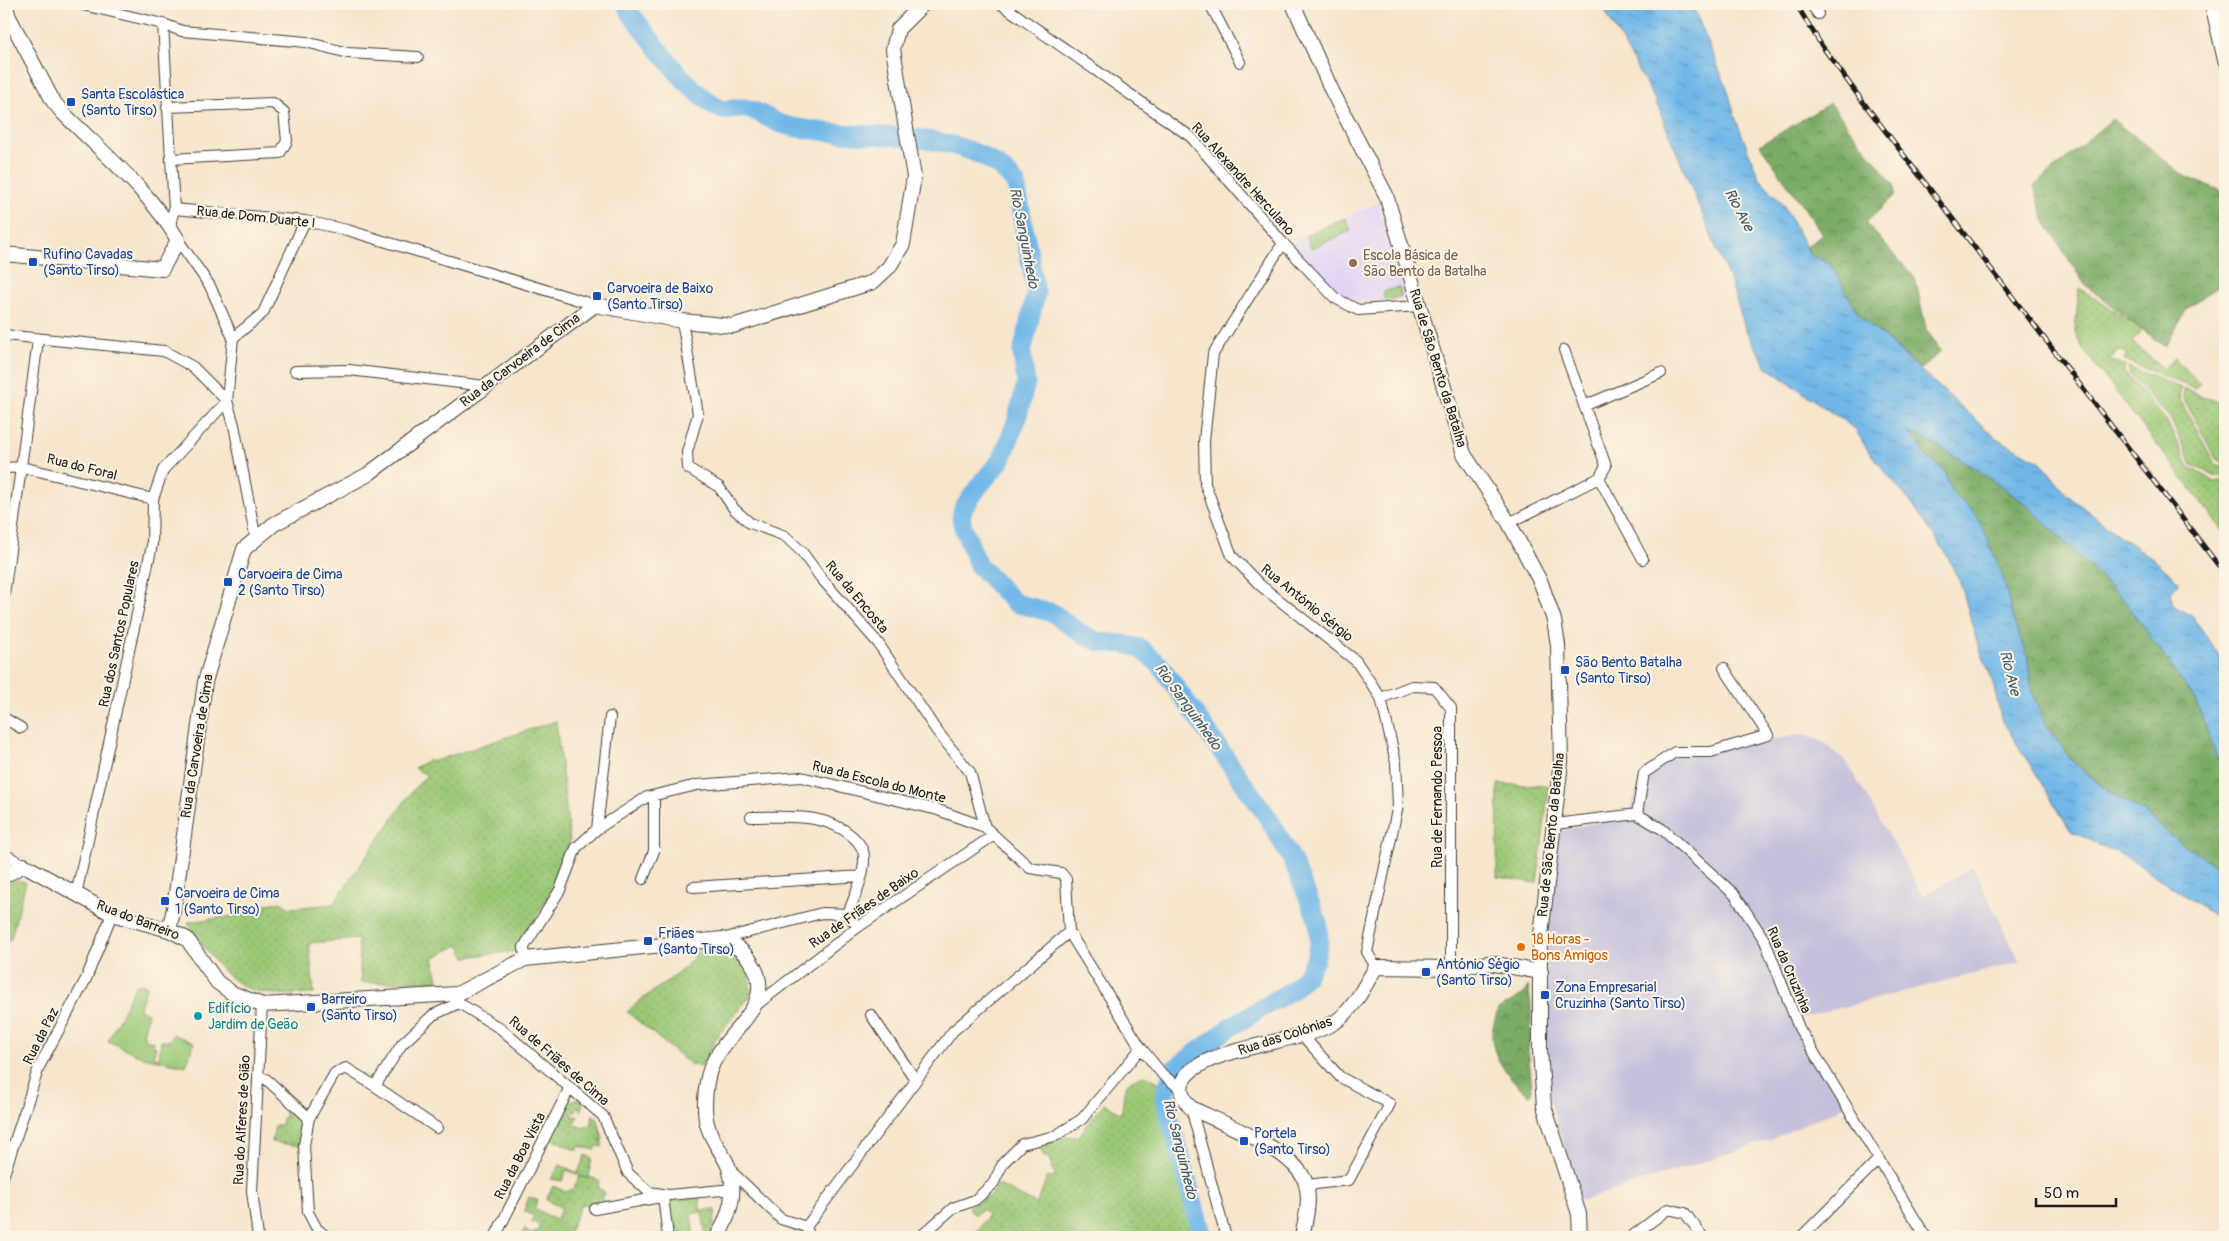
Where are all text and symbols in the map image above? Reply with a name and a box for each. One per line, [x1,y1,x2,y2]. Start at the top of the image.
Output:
place label: Santa Escolástica (Santo Tirso) [81,86,184,119]
marker: Santa Escolástica (Santo Tirso) [65,96,77,108]
street label: Rua Alexandre Herculano [1188,119,1298,239]
water label: Rio Ave [1720,185,1759,236]
water label: Rio Sanguinhedo [1005,186,1043,291]
street label: Rua de Dom Duarte I [196,202,316,232]
place label: Rufino Cavadas (Santo Tirso) [43,246,133,279]
place label: Escola Básica de São Bento da Batalha [1363,247,1486,280]
marker: Rufino Cavadas (Santo Tirso) [27,256,39,268]
marker: Escola Básica de São Bento da Batalha [1347,257,1359,269]
place label: Carvoeira de Baixo (Santo Tirso) [607,280,714,313]
street label: Rua de São Bento da Batalha [1406,287,1470,449]
marker: Carvoeira de Baixo (Santo Tirso) [591,290,603,302]
street label: Rua da Carvoeira de Cima [457,309,583,411]
street label: Rua do Foral [45,450,119,484]
street label: Rua da Encosta [822,557,892,637]
street label: Rua dos Santos Populares [95,558,143,709]
street label: Rua António Sérgio [1258,561,1357,646]
place label: Carvoeira de Cima 2 (Santo Tirso) [238,566,343,599]
marker: Carvoeira de Cima 2 (Santo Tirso) [222,576,234,588]
water label: Rio Ave [1995,649,2025,699]
place label: São Bento Batalha (Santo Tirso) [1575,654,1682,687]
water label: Rio Sanguinhedo [1150,660,1226,755]
marker: São Bento Batalha (Santo Tirso) [1559,664,1571,676]
street label: Rua da Carvoeira de Cima [177,673,217,819]
street label: Rua de Fernando Pessoa [1429,726,1446,868]
street label: Rua de São Bento da Batalha [1534,752,1568,918]
street label: Rua da Escola do Monte [810,757,948,807]
street label: Rua de Friães de Baixo [806,864,922,952]
place label: Carvoeira de Cima 1 (Santo Tirso) [175,885,280,918]
marker: Carvoeira de Cima 1 (Santo Tirso) [159,895,171,907]
street label: Rua do Barreiro [94,896,182,944]
street label: Rua da Cruzinha [1763,924,1815,1016]
place label: Friães (Santo Tirso) [658,925,735,958]
place label: 18 Horas - Bons Amigos [1531,931,1609,964]
marker: Friães (Santo Tirso) [642,935,654,947]
marker: 18 Horas - Bons Amigos [1515,941,1527,953]
place label: António Ségio (Santo Tirso) [1436,956,1520,989]
marker: António Ségio (Santo Tirso) [1420,966,1432,978]
place label: Zona Empresarial Cruzinha (Santo Tirso) [1555,979,1686,1012]
marker: Zona Empresarial Cruzinha (Santo Tirso) [1539,989,1551,1001]
place label: Barreiro (Santo Tirso) [321,991,398,1024]
place label: Edifício Jardim de Geão [208,1000,299,1033]
marker: Barreiro (Santo Tirso) [305,1001,317,1013]
street label: Rua da Paz [19,1004,63,1068]
marker: Edifício Jardim de Geão [192,1010,204,1022]
street label: Rua de Friães de Cima [505,1013,613,1109]
street label: Rua das Colónias [1236,1013,1335,1059]
street label: Rua do Alferes de Gião [230,1054,254,1186]
water label: Rio Sanguinhedo [1158,1097,1202,1202]
street label: Rua da Boa Vista [491,1110,549,1202]
place label: Portela (Santo Tirso) [1254,1125,1331,1158]
marker: Portela (Santo Tirso) [1238,1135,1250,1147]
scale bar [2036,1176,2116,1208]
text: 50 m [2044,1184,2079,1203]

